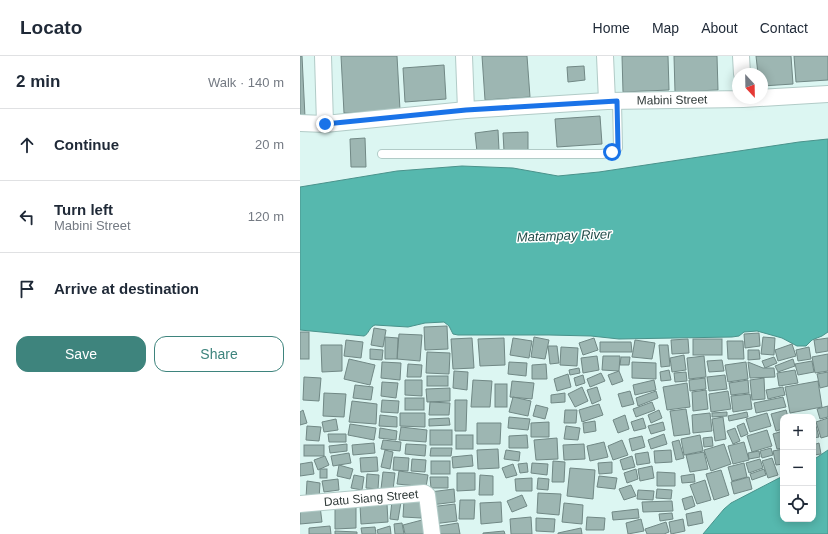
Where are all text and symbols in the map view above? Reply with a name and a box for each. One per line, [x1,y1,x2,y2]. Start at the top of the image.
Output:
text: Locato [20,17,82,38]
text: Home [593,20,630,36]
text: Map [652,20,679,36]
text: About [701,20,738,36]
text: Contact [760,20,808,36]
north arrow [732,68,768,104]
text: 2 min [16,72,60,91]
text: Walk · 140 m [208,75,284,90]
street label: Mabini Street [637,92,708,108]
route end [316,115,334,133]
icon: ahead [16,134,38,156]
text: Continue [54,136,119,153]
text: 20 m [255,137,284,152]
route start [603,143,621,161]
text: Turn left [54,201,113,218]
icon: left [16,206,38,228]
text: 120 m [248,209,284,224]
text: Mabini Street [54,218,131,233]
water label: Matampay River [516,226,612,245]
icon: arrive [16,278,38,300]
text: Arrive at destination [54,280,199,297]
button: Save [16,336,146,372]
button: Share [154,336,284,372]
map controls [780,414,816,522]
button: + [780,414,816,450]
button: − [780,450,816,486]
button: locate [780,486,816,522]
street label: Datu Siang Street [323,487,419,509]

